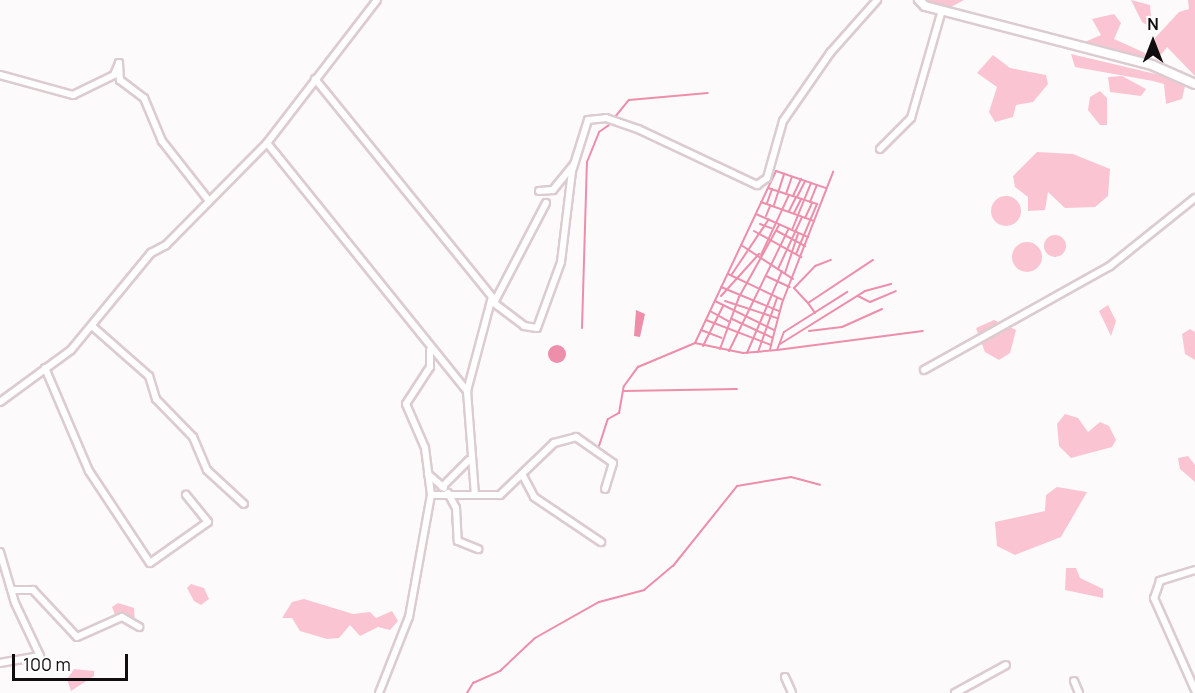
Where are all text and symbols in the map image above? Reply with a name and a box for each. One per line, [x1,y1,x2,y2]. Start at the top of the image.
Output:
north arrow [1123,12,1183,72]
text: N [1147,13,1159,35]
scale bar [15,642,130,680]
text: 100 m [23,652,71,676]

